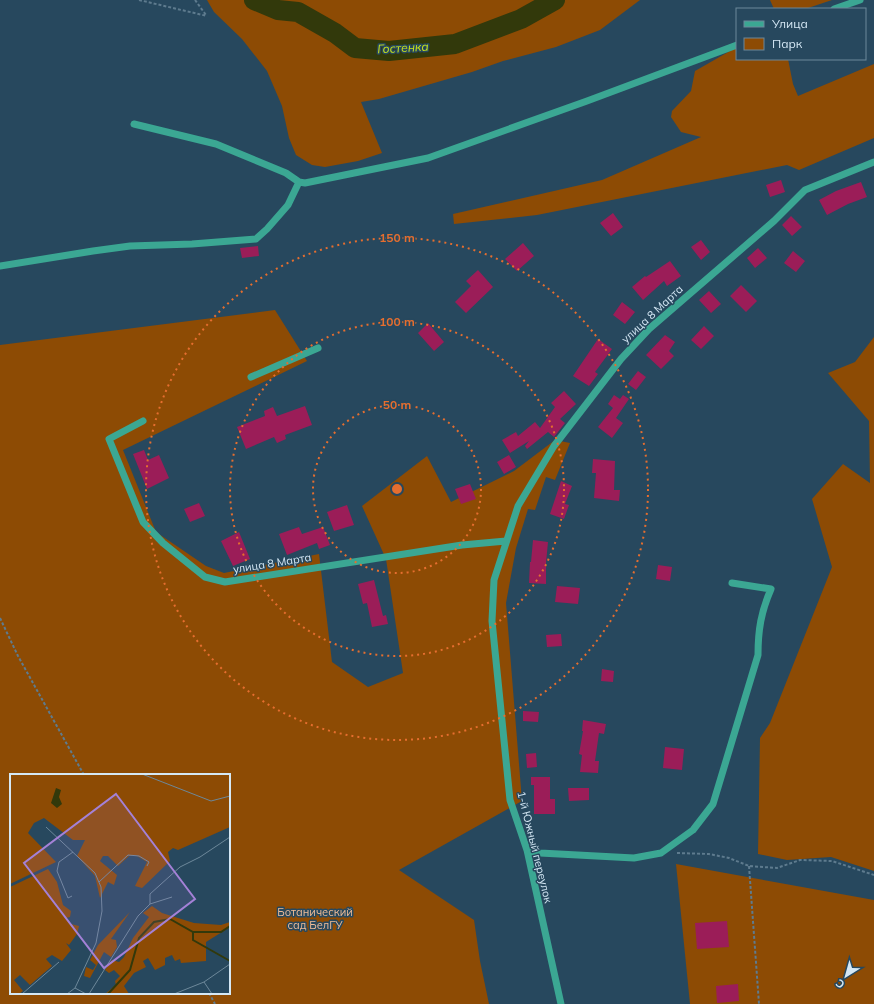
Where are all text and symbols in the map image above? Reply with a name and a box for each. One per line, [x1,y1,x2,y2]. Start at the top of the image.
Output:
legend [736,8,866,60]
text: Улица [771,16,808,31]
text: Парк [772,36,803,51]
water label: Гостенка [377,39,429,56]
text: 150 m [379,230,415,245]
street label: улица 8 Марта [618,282,686,346]
text: 100 m [379,314,415,329]
text: 50 m [383,397,411,412]
centre of rings [390,482,404,496]
street label: улица 8 Марта [232,550,312,576]
inset map [10,774,230,994]
street label: 1-й Южный переулок [514,790,556,905]
park label: Ботанический сад БелГУ [277,905,353,932]
north arrow [826,956,866,996]
text: С [832,976,847,992]

